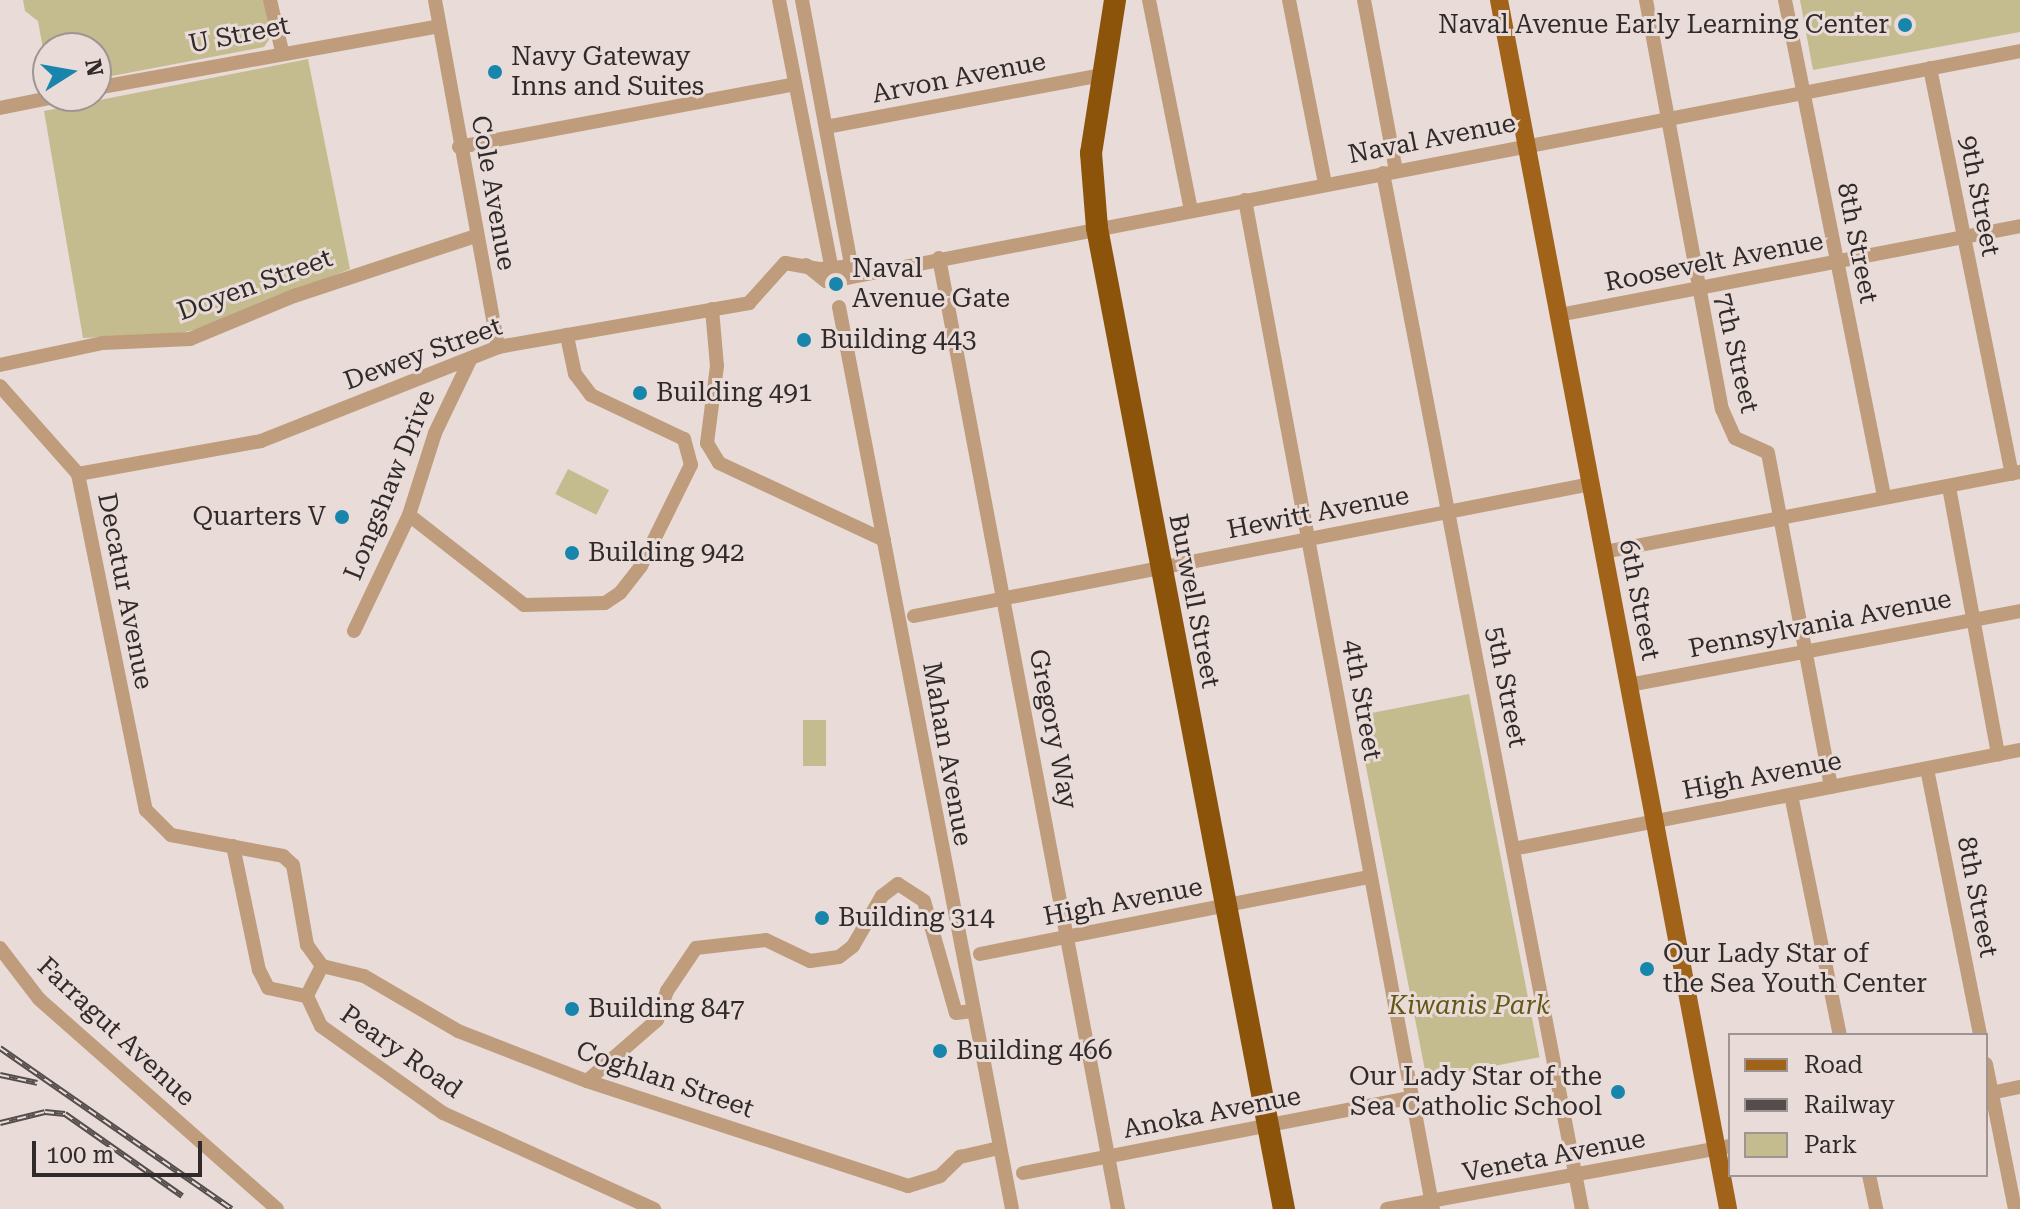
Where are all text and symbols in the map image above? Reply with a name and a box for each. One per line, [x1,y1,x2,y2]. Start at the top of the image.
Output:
place label: Naval Avenue Early Learning Center [1438,9,1889,41]
street label: U Street [186,10,292,60]
marker: Naval Avenue Early Learning Center [1896,16,1914,34]
north arrow [32,32,112,112]
place label: Navy Gateway Inns and Suites [511,41,704,102]
street label: Arvon Avenue [869,46,1049,110]
text: N [80,57,108,78]
marker: Navy Gateway Inns and Suites [486,63,504,81]
street label: Naval Avenue [1345,107,1519,171]
street label: Cole Avenue [464,113,522,273]
street label: 9th Street [1952,133,2006,259]
street label: 8th Street [1830,180,1884,306]
street label: Roosevelt Avenue [1602,226,1826,298]
street label: Doyen Street [173,243,337,327]
place label: Naval Avenue Gate [852,253,1010,314]
marker: Naval Avenue Gate [827,275,845,293]
street label: 7th Street [1707,290,1765,416]
street label: Dewey Street [340,311,506,397]
place label: Building 443 [820,324,976,356]
marker: Building 443 [795,331,813,349]
place label: Building 491 [656,377,812,409]
marker: Building 491 [631,384,649,402]
street label: Longshaw Drive [338,385,442,585]
street label: Hewitt Avenue [1224,480,1412,546]
street label: Decatur Avenue [91,490,159,692]
place label: Quarters V [192,501,326,533]
marker: Quarters V [333,508,351,526]
street label: Burwell Street [1162,511,1226,691]
place label: Building 942 [588,537,744,569]
street label: 6th Street [1612,537,1666,663]
marker: Building 942 [563,544,581,562]
street label: Pennsylvania Avenue [1686,583,1954,665]
street label: 5th Street [1479,624,1533,750]
street label: 4th Street [1336,637,1388,763]
street label: Gregory Way [1022,646,1084,812]
street label: Mahan Avenue [915,660,979,848]
street label: High Avenue [1680,745,1844,807]
street label: 8th Street [1950,834,2004,960]
street label: High Avenue [1041,871,1205,933]
place label: Building 314 [838,902,994,934]
marker: Building 314 [813,909,831,927]
place label: Our Lady Star of the Sea Youth Center [1663,938,1927,1000]
street label: Farragut Avenue [31,951,201,1113]
marker: Our Lady Star of the Sea Youth Center [1638,960,1656,978]
park label: Kiwanis Park [1388,990,1550,1022]
place label: Building 847 [588,993,744,1025]
street label: Peary Road [334,999,468,1105]
marker: Building 847 [563,1000,581,1018]
legend [1728,1033,1988,1177]
street label: Coghlan Street [572,1035,758,1125]
place label: Building 466 [956,1035,1112,1067]
marker: Building 466 [931,1042,949,1060]
text: Road [1804,1051,1863,1079]
place label: Our Lady Star of the Sea Catholic School [1349,1061,1602,1122]
street label: Anoka Avenue [1120,1080,1304,1146]
marker: Our Lady Star of the Sea Catholic School [1609,1083,1627,1101]
text: Railway [1804,1091,1895,1119]
street label: Veneta Avenue [1460,1123,1648,1189]
scale bar [36,1125,206,1175]
text: Park [1804,1131,1857,1159]
text: 100 m [46,1141,114,1169]

